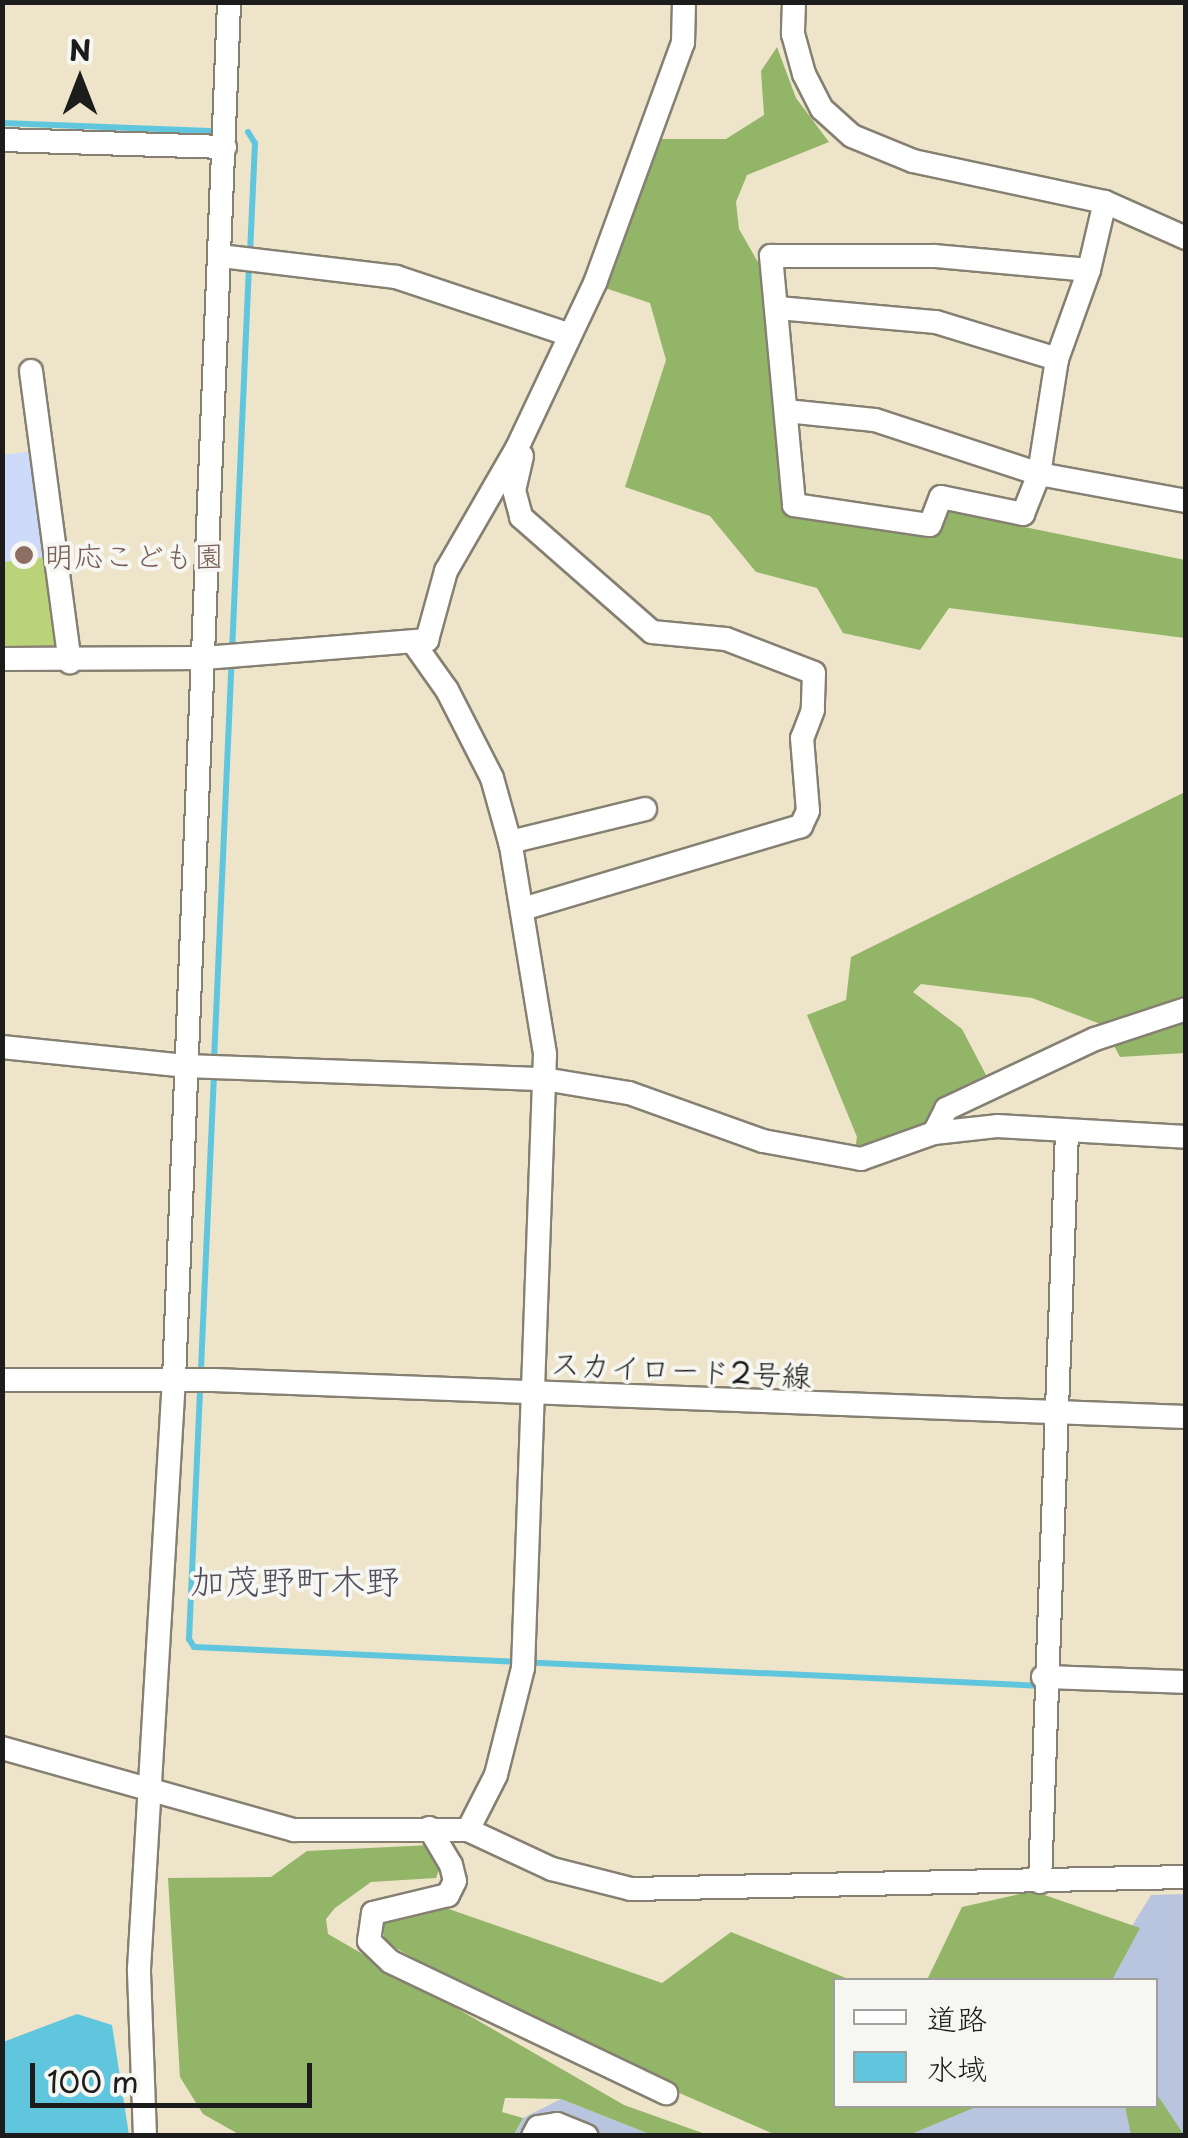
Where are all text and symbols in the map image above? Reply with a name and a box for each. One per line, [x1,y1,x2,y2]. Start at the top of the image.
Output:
text: N [69,28,91,71]
north arrow [30,30,130,130]
place label: 明応こども園 [44,537,224,573]
marker: 明応こども園 [13,544,35,566]
street label: スカイロード2号線 [550,1344,812,1394]
district label: 加茂野町木野 [190,1559,400,1601]
legend [833,1978,1158,2108]
text: 道路 [927,1995,987,2040]
scale bar [35,2043,318,2105]
text: 水域 [927,2045,987,2090]
text: 100 m [47,2058,139,2103]

